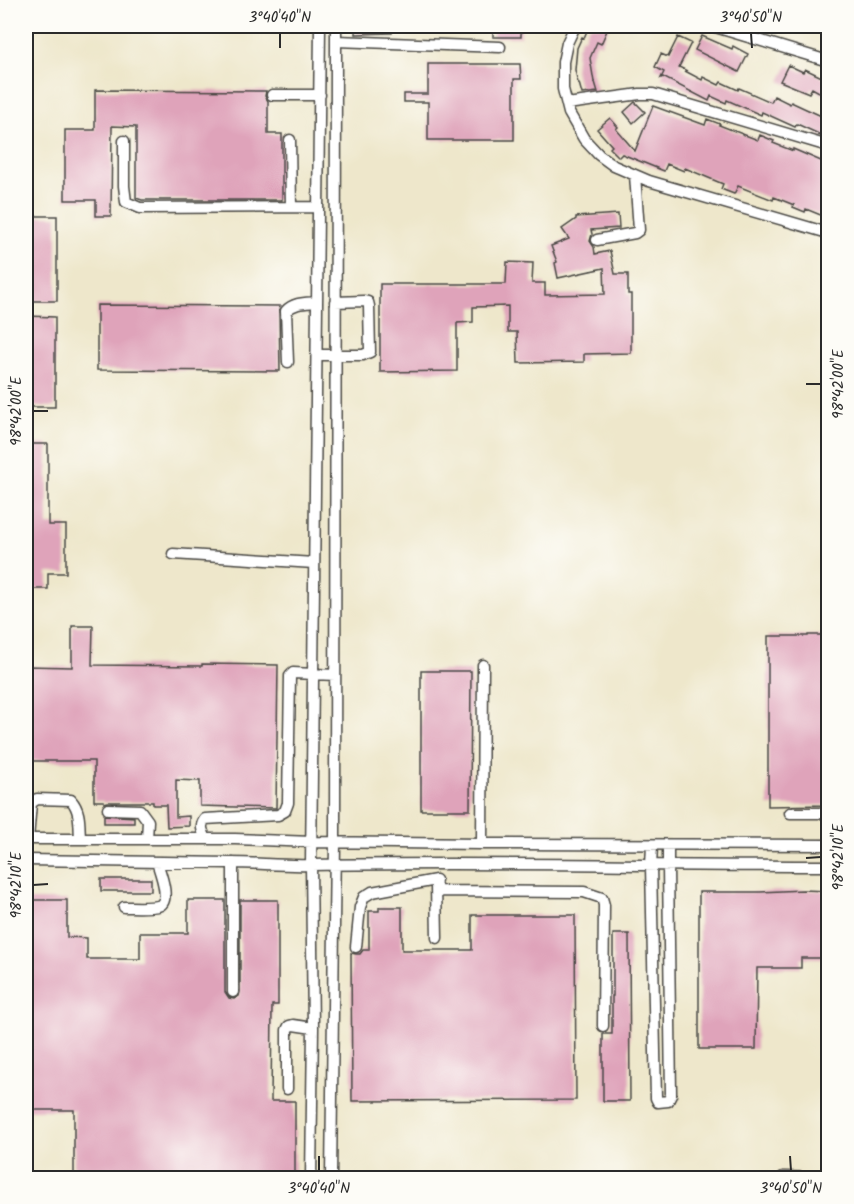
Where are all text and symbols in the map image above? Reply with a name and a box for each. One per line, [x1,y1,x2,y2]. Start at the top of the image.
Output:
text: 3°40'40"N [249,6,311,30]
text: 3°40'50"N [720,6,782,30]
text: 98°42'00"E [827,348,851,419]
text: 98°42'00"E [5,375,29,446]
text: 98°42'10"E [827,823,851,890]
text: 98°42'10"E [5,851,29,918]
text: 3°40'40"N [288,1177,350,1201]
text: 3°40'50"N [760,1177,822,1201]

